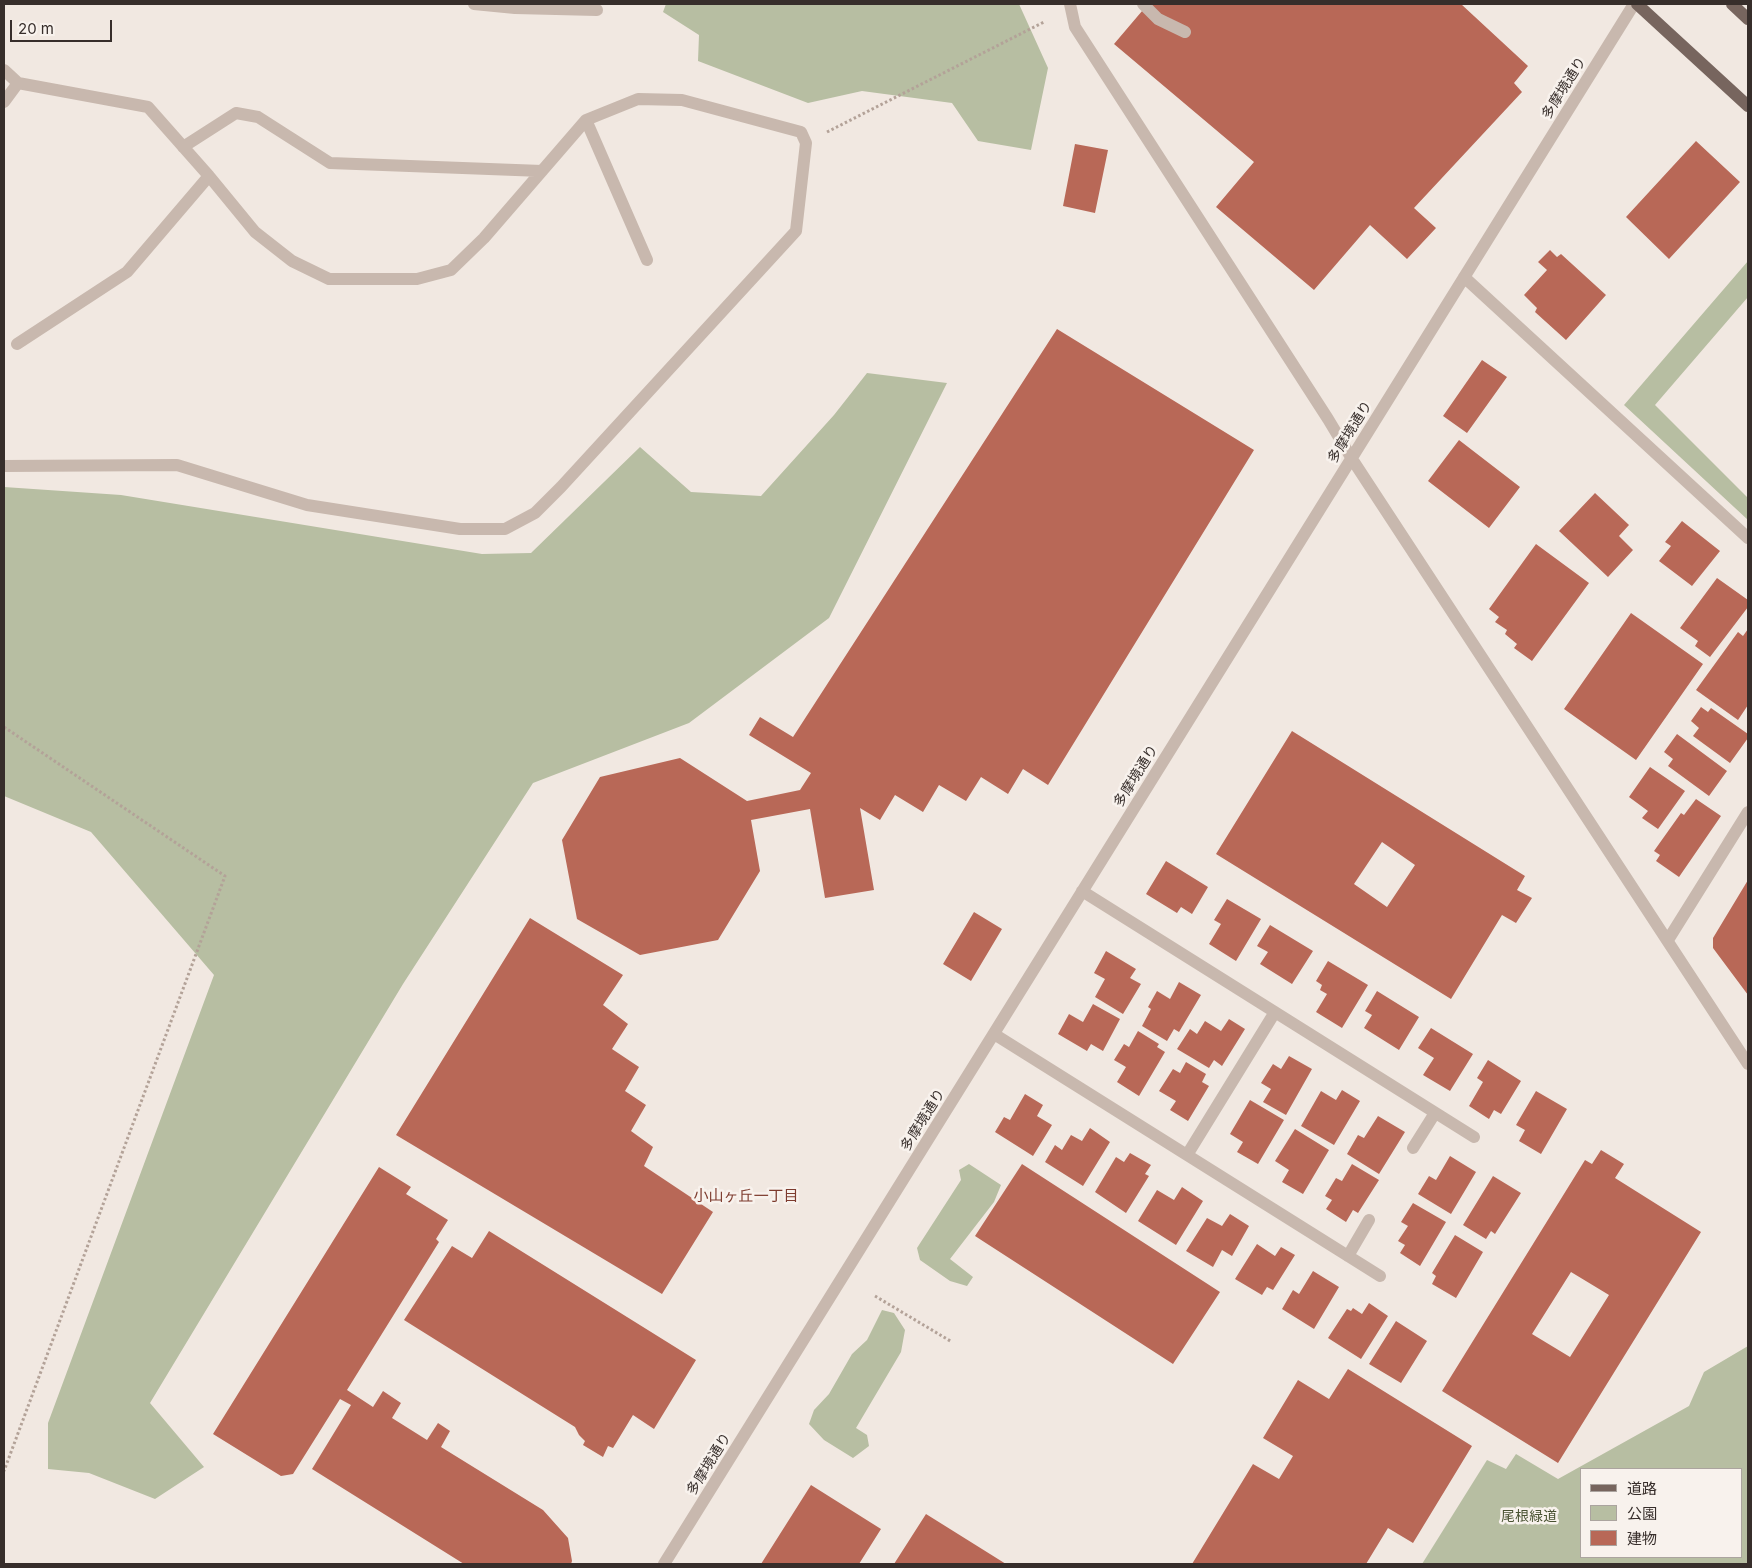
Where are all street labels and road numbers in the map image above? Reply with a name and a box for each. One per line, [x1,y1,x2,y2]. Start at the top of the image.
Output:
street label: 多摩境通り [1538,54,1590,122]
street label: 多摩境通り [1324,398,1376,466]
street label: 多摩境通り [1110,742,1162,810]
street label: 多摩境通り [897,1086,949,1154]
street label: 多摩境通り [683,1430,735,1498]

